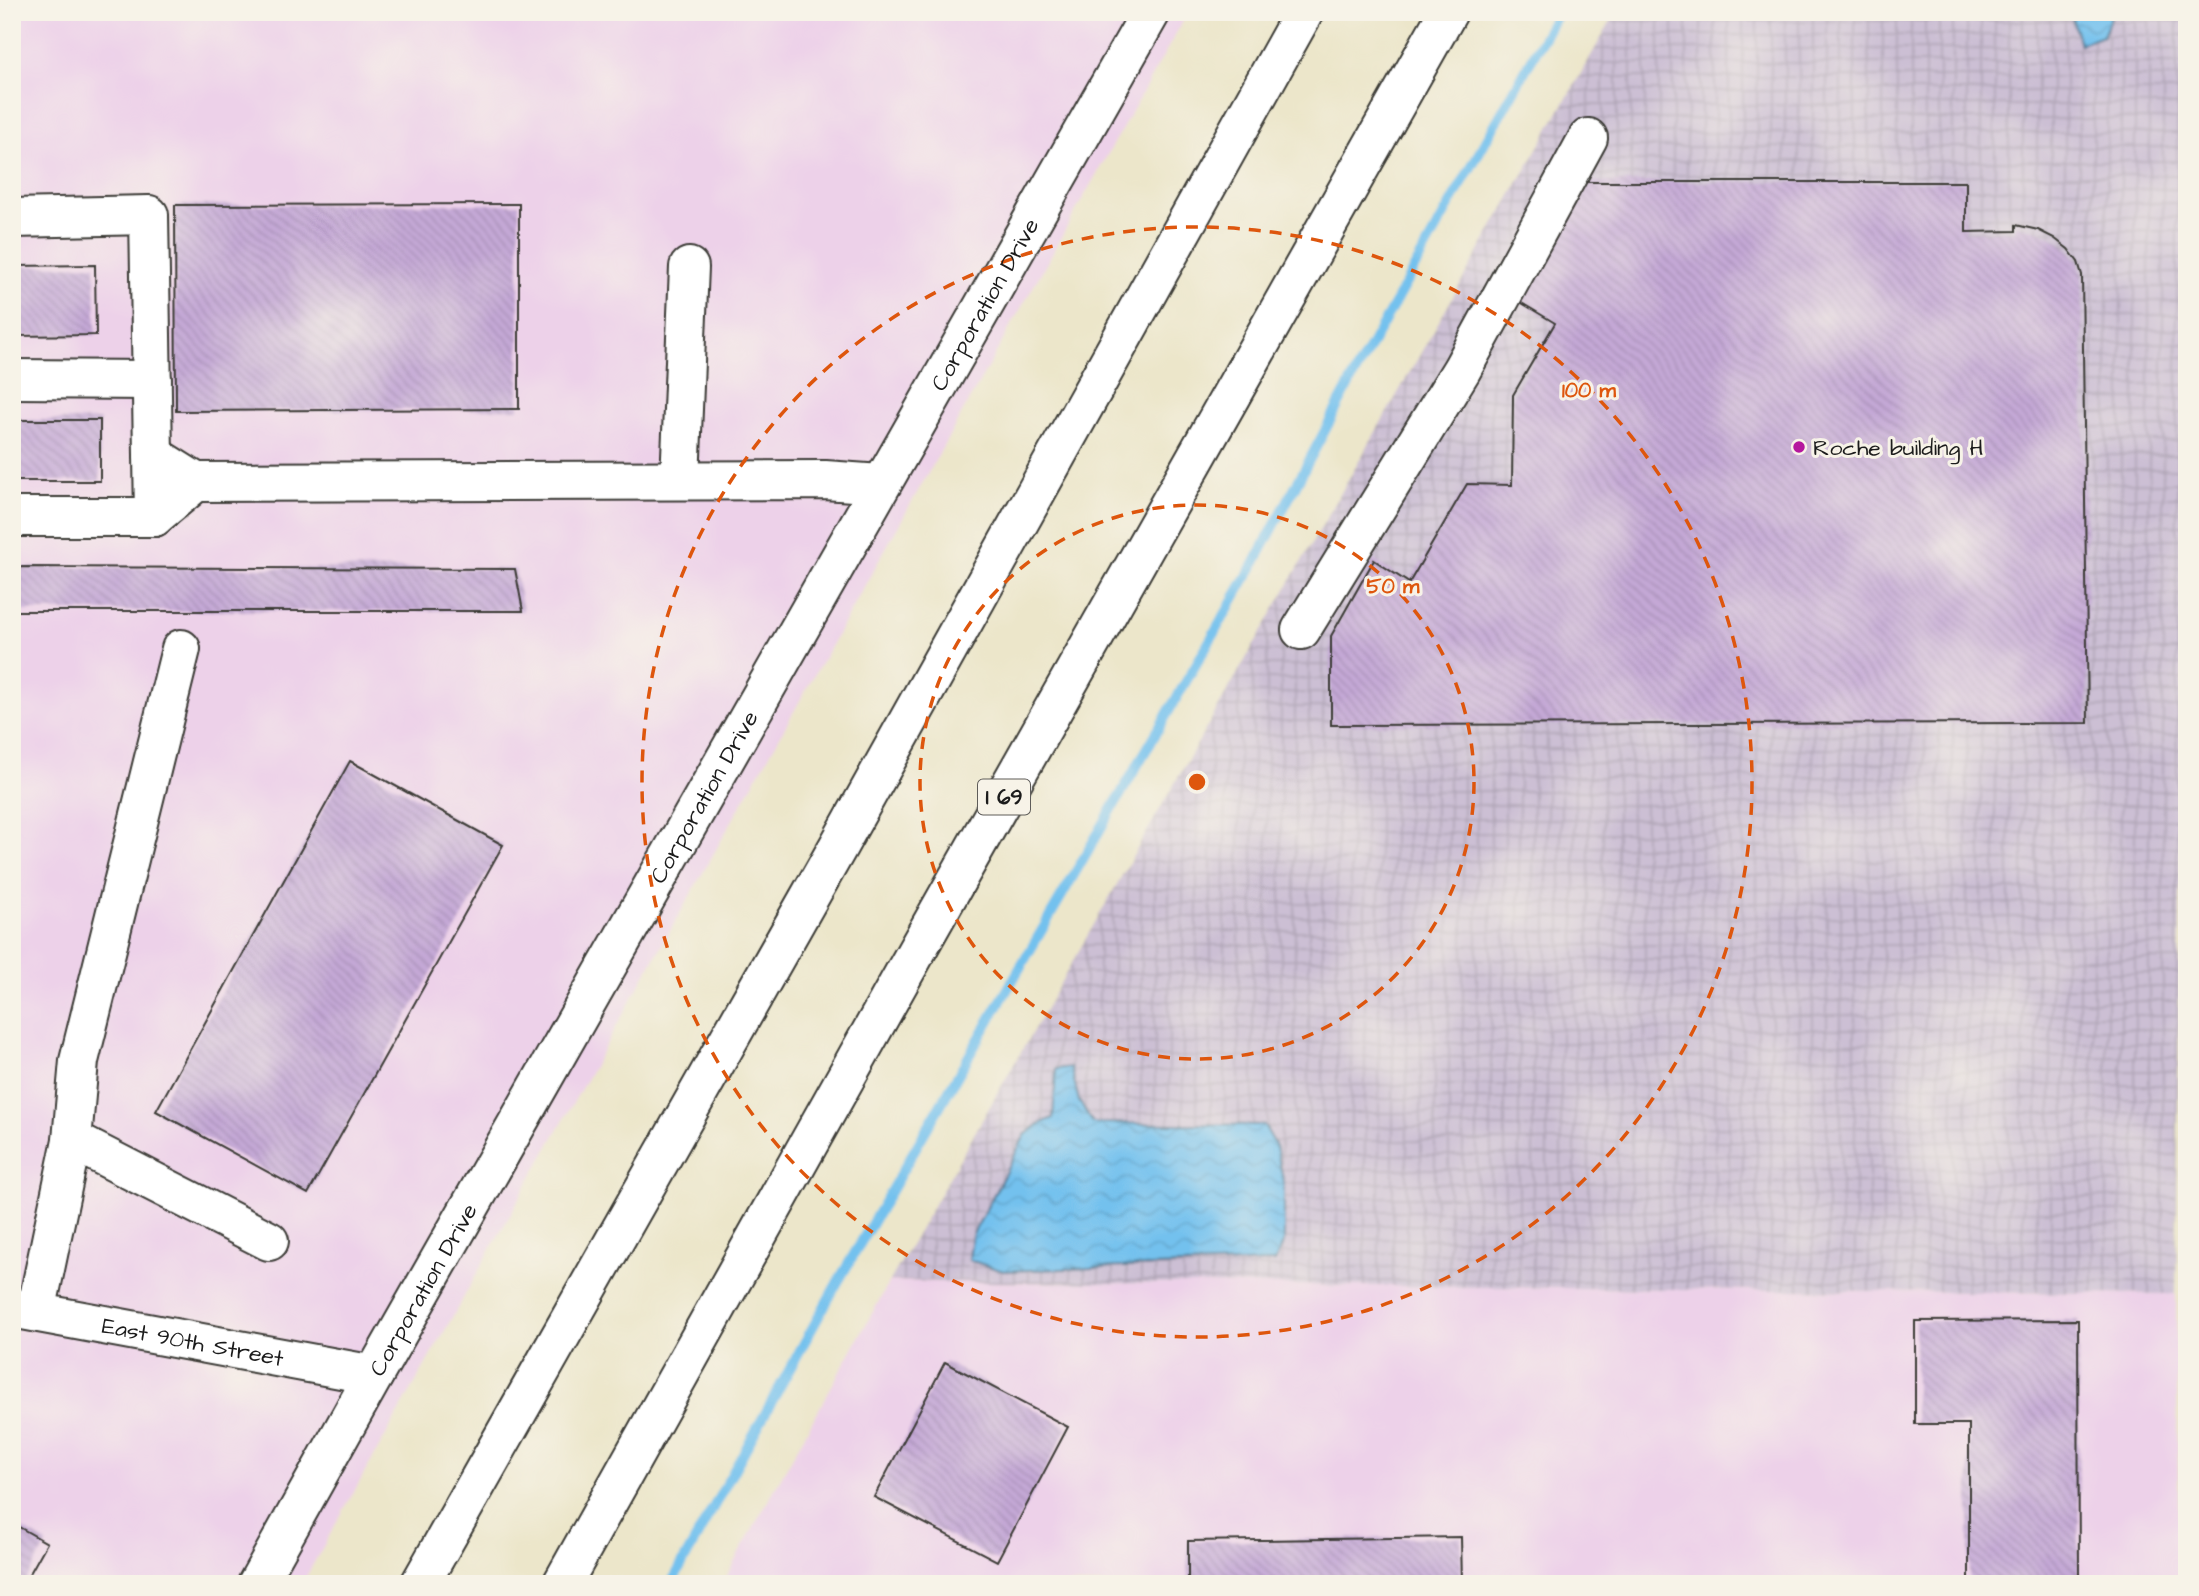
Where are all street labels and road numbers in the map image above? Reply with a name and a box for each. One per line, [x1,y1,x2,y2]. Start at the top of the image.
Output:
street label: Corporation Drive [923,213,1047,397]
street label: Corporation Drive [642,705,766,890]
road number: I 69 [978,780,1030,814]
street label: Corporation Drive [362,1198,486,1382]
street label: East 90th Street [99,1310,287,1375]

